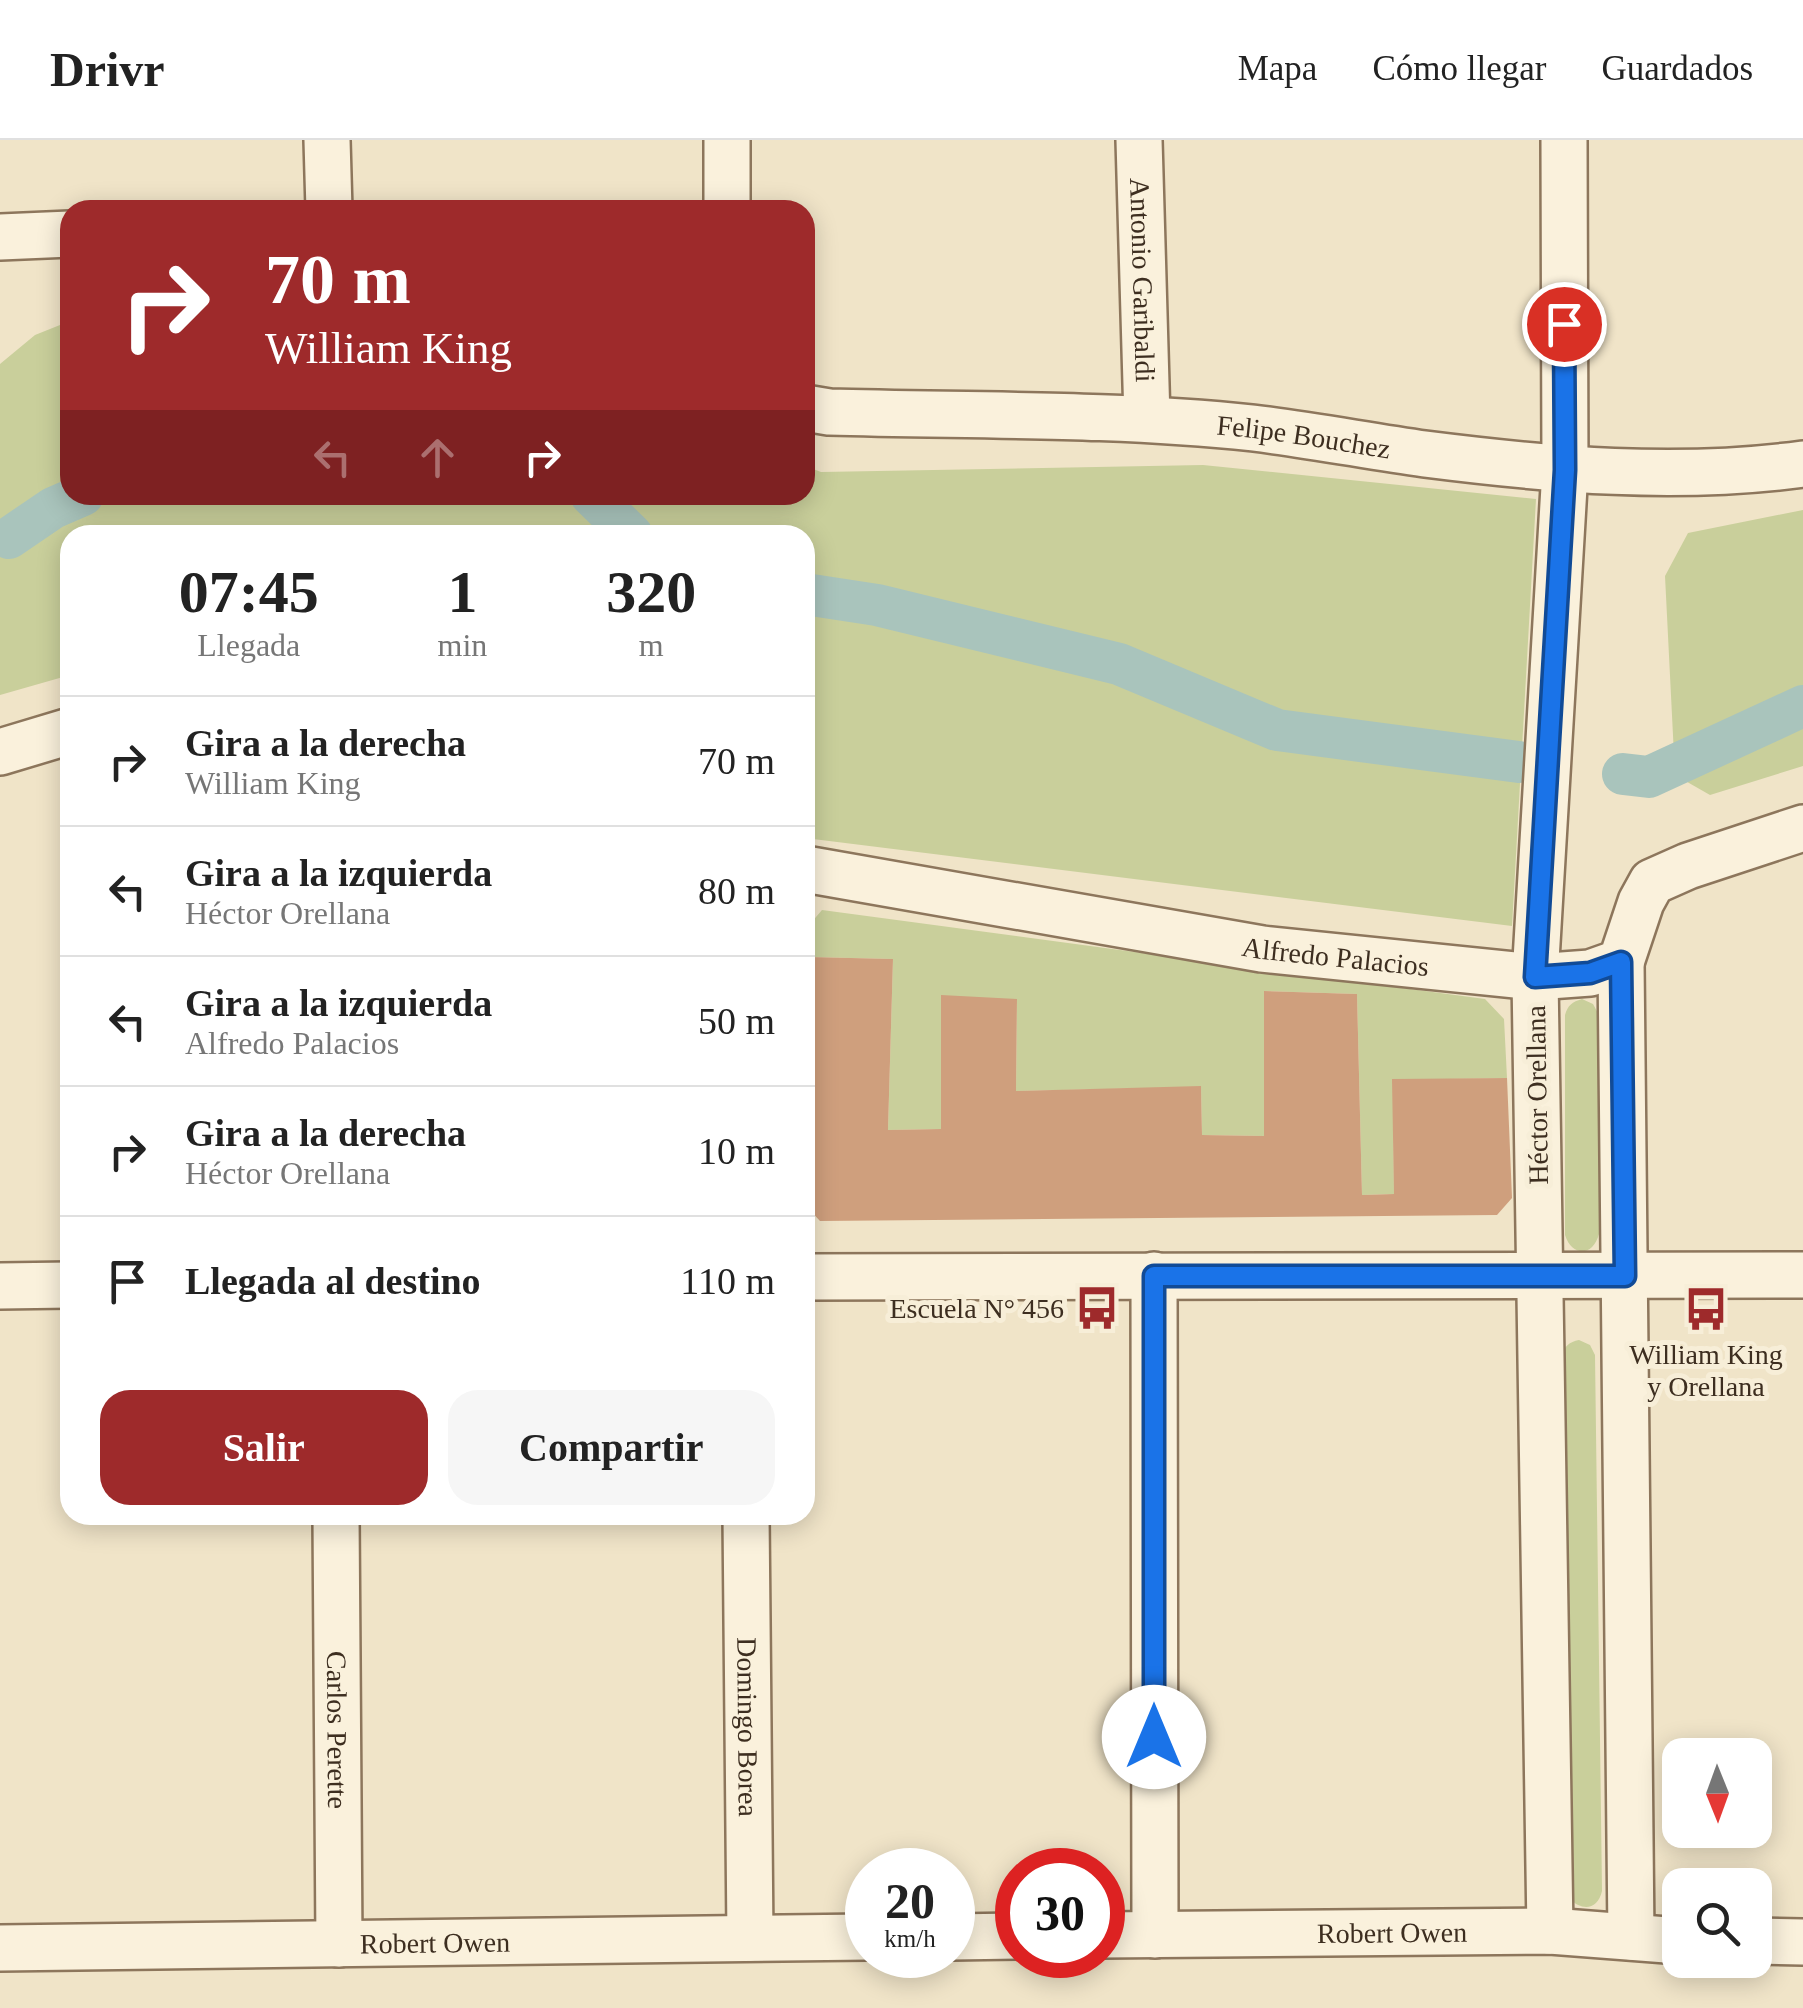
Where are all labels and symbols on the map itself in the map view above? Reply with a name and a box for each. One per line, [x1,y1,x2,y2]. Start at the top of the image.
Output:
street label: Antonio Garibaldi [1125,177,1161,383]
pin [1522,282,1607,367]
street label: Felipe Bouchez [1215,409,1393,464]
street label: Alfredo Palacios [1240,930,1430,982]
street label: Héctor Orellana [1520,1004,1554,1185]
bus stop icon: Escuela N° 456 [1073,1284,1121,1332]
bus stop icon: William King y Orellana [1682,1285,1730,1333]
place label: Escuela N° 456 [890,1293,1064,1324]
place label: William King y Orellana [1629,1339,1783,1402]
street label: Domingo Borea [732,1637,764,1818]
street label: Carlos Perette [321,1651,354,1809]
position arrow [1102,1685,1206,1789]
north arrow [1662,1738,1772,1848]
speed limit sign: 30 [995,1848,1125,1978]
street label: Robert Owen [1317,1916,1467,1949]
street label: Robert Owen [360,1926,510,1959]

